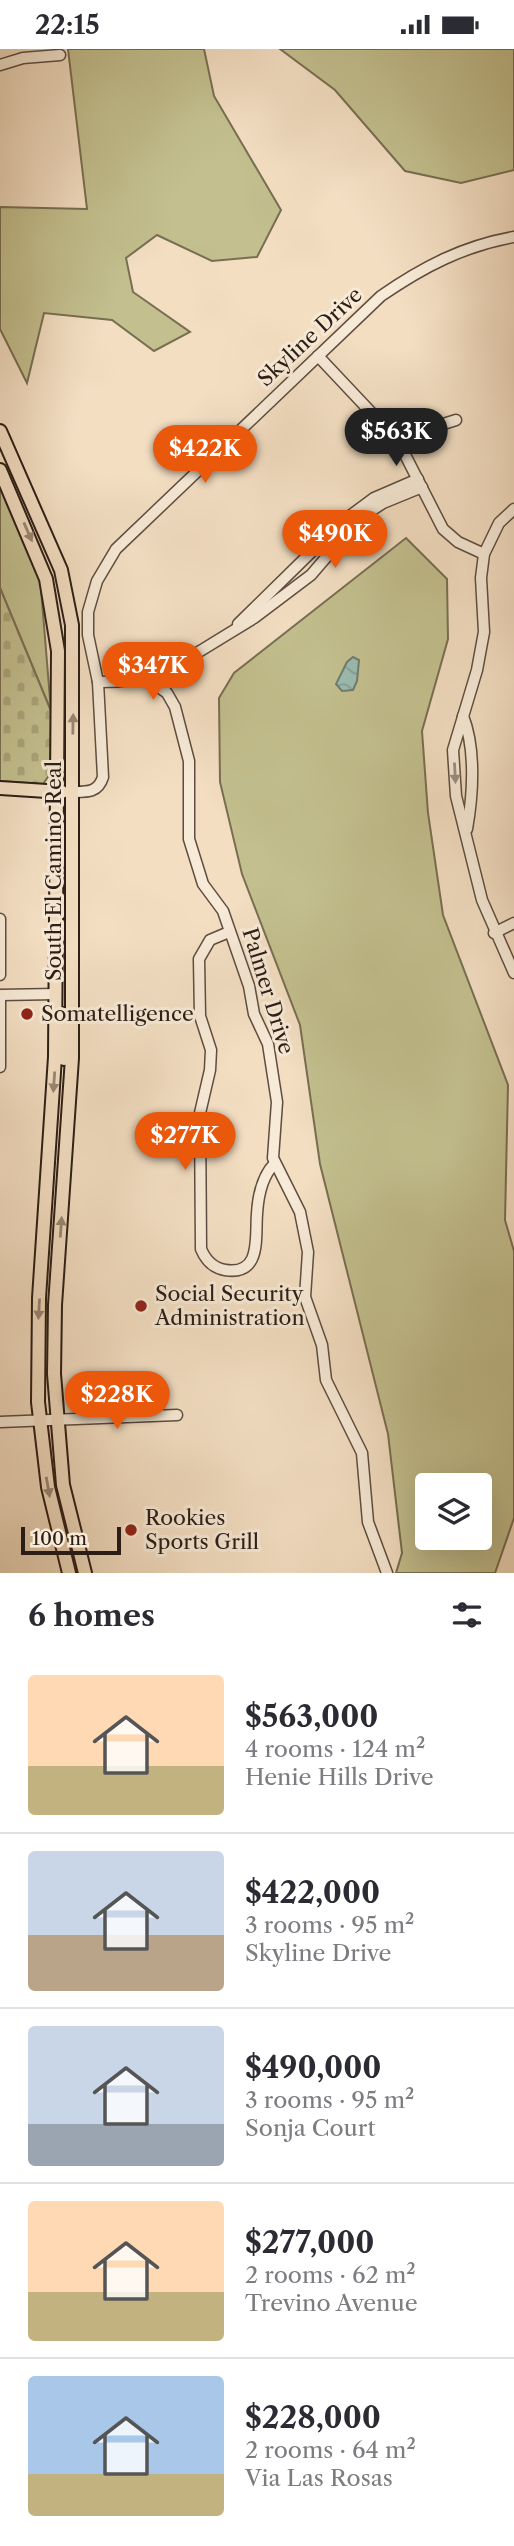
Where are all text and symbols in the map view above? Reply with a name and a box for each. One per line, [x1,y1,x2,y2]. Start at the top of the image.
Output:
text: 22:15 [35,9,99,41]
street label: Skyline Drive [252,282,367,391]
pin: $563K [347,409,445,468]
text: $563K [361,417,431,445]
pin: $422K [156,425,254,485]
text: $422K [169,434,241,462]
pin: $490K [286,511,384,570]
text: $490K [298,519,372,547]
one-way arrow [22,522,34,542]
pin: $347K [104,643,202,702]
text: $347K [118,651,188,679]
one-way arrow [67,713,79,735]
street label: South El Camino Real [41,761,66,981]
one-way arrow [450,763,461,785]
street label: Palmer Drive [237,925,300,1057]
place label: Somatelligence [41,1001,194,1026]
marker: Somatelligence [19,1006,35,1022]
one-way arrow [48,1071,59,1093]
pin: $277K [136,1113,234,1172]
text: $277K [151,1121,219,1149]
one-way arrow [55,1216,66,1238]
place label: Social Security Administration [154,1281,305,1330]
one-way arrow [33,1298,44,1320]
marker: Social Security Administration [133,1298,149,1314]
pin: $228K [68,1371,166,1431]
text: $228K [81,1380,153,1408]
map controls [415,1473,492,1550]
button: layers [415,1473,492,1550]
one-way arrow [43,1476,54,1498]
place label: Rookies Sports Grill [145,1505,259,1554]
marker: Rookies Sports Grill [123,1522,139,1538]
scale bar [21,1524,121,1556]
text: 100 m [32,1527,87,1550]
icon: filters [448,1596,486,1634]
text: 6 homes [28,1597,155,1634]
text: $563,000 [245,1698,378,1735]
icon: home [84,1703,168,1787]
text: 4 rooms · 124 m² [245,1735,425,1763]
text: Henie Hills Drive [245,1763,434,1791]
text: $422,000 [245,1874,380,1911]
icon: home [84,1879,168,1963]
text: 3 rooms · 95 m² [245,1911,414,1939]
text: Skyline Drive [245,1939,391,1967]
text: $490,000 [245,2049,381,2086]
icon: home [84,2054,168,2138]
text: 3 rooms · 95 m² [245,2086,414,2114]
text: Sonja Court [245,2114,376,2142]
text: $277,000 [245,2224,374,2261]
icon: home [84,2229,168,2313]
text: 2 rooms · 62 m² [245,2261,416,2289]
text: Trevino Avenue [245,2289,418,2317]
text: $228,000 [245,2399,381,2436]
icon: home [84,2404,168,2488]
text: 2 rooms · 64 m² [245,2436,416,2464]
text: Via Las Rosas [245,2464,393,2492]

